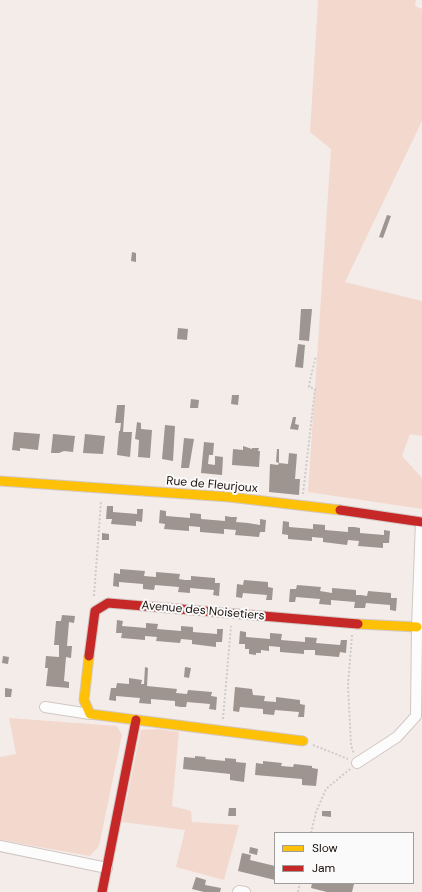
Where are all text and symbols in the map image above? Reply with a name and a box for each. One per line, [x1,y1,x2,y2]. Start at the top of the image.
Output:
street label: Rue de Fleurjoux [166,474,258,496]
street label: Avenue des Noisetiers [141,598,265,624]
legend [274,832,414,884]
text: Slow [312,840,338,856]
text: Jam [312,860,335,876]

